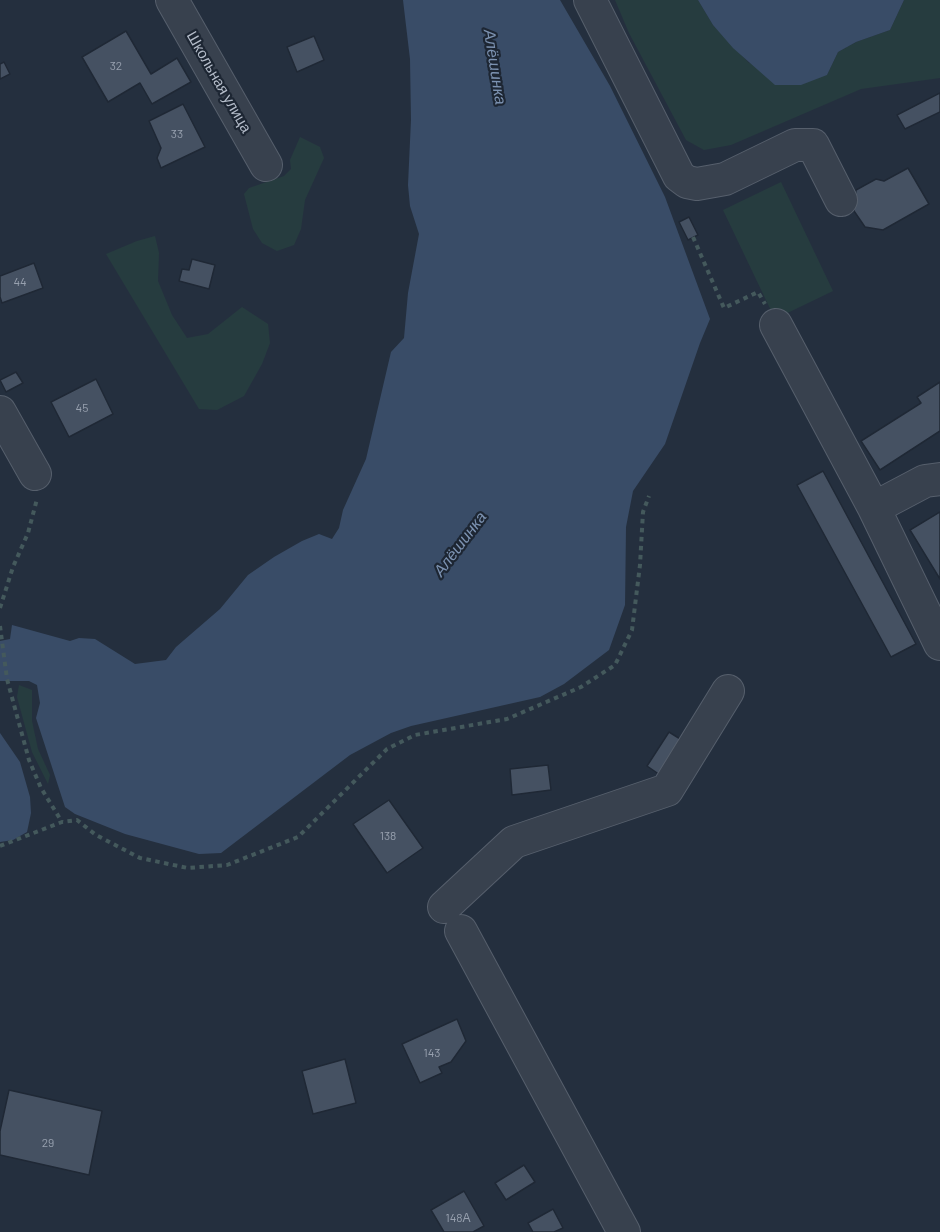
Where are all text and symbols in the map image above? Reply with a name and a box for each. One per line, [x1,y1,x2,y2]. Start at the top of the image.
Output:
street label: Школьная улица [183,28,255,136]
water label: Алёшинка [480,28,510,106]
house number: 32 [110,59,122,73]
house number: 33 [171,127,183,141]
house number: 44 [13,275,27,289]
house number: 45 [76,401,88,415]
water label: Алёшинка [429,508,491,580]
house number: 138 [380,829,396,843]
house number: 143 [424,1046,440,1060]
house number: 29 [42,1136,54,1150]
house number: 148А [445,1211,471,1225]

